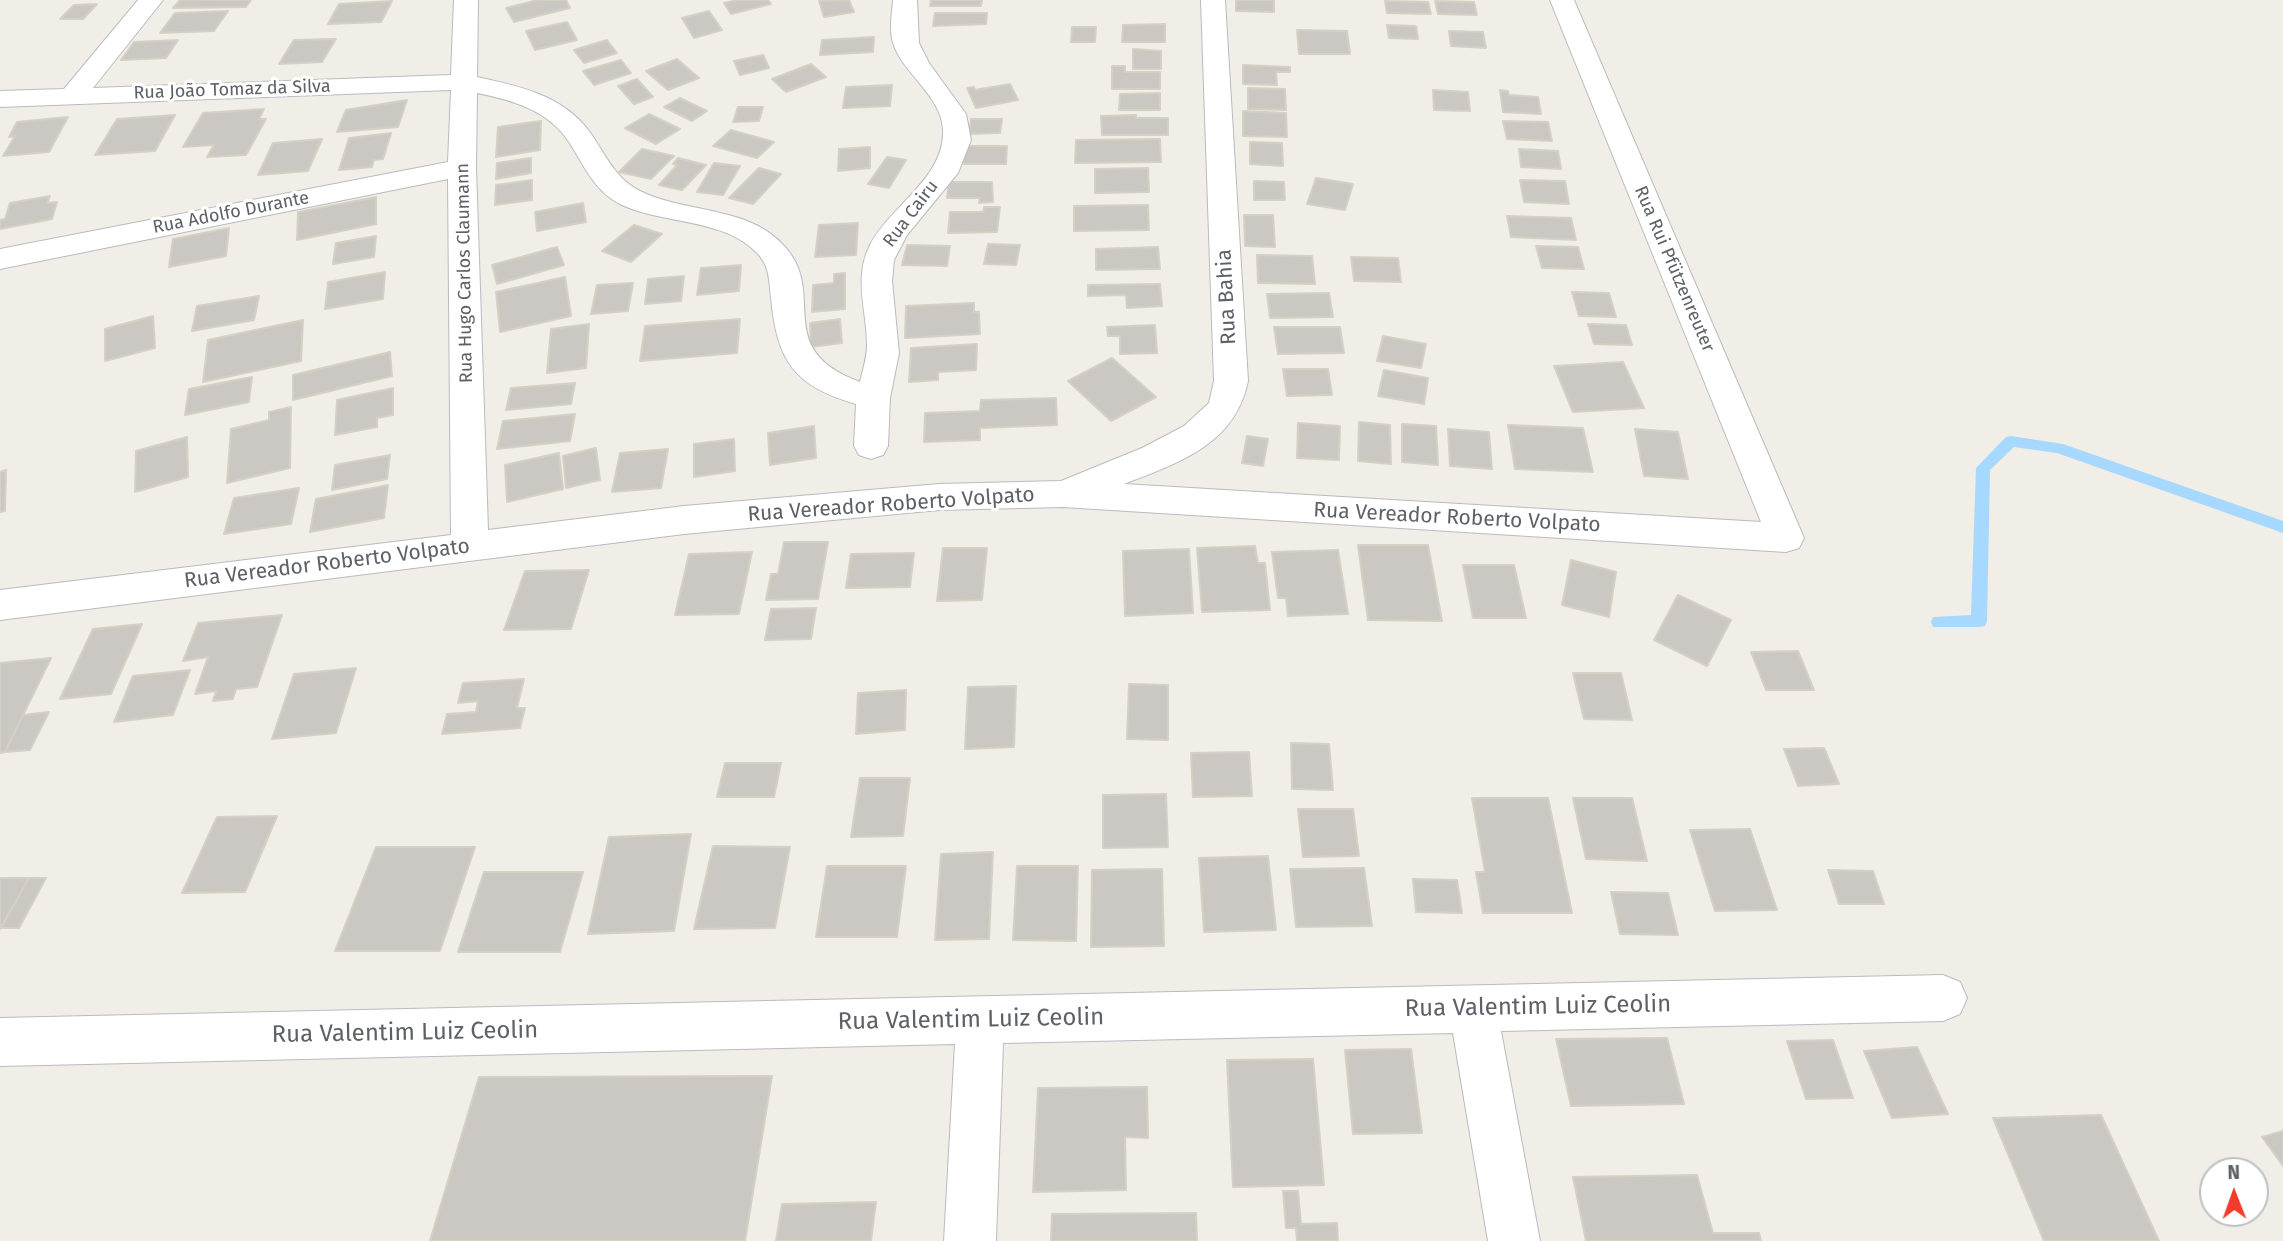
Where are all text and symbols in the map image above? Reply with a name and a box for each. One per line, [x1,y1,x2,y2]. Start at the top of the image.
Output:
street label: Rua João Tomaz da Silva [133,76,331,104]
street label: Rua Hugo Carlos Claumann [452,163,478,383]
street label: Rua Cairu [879,176,943,252]
street label: Rua Rui Pfützenreuter [1629,183,1719,355]
street label: Rua Adolfo Durante [151,187,311,239]
street label: Rua Bahia [1212,249,1242,345]
street label: Rua Vereador Roberto Volpato [747,482,1035,528]
street label: Rua Vereador Roberto Volpato [1313,498,1601,538]
street label: Rua Vereador Roberto Volpato [183,534,471,594]
street label: Rua Valentim Luiz Ceolin [1404,990,1672,1024]
street label: Rua Valentim Luiz Ceolin [837,1003,1105,1037]
street label: Rua Valentim Luiz Ceolin [271,1016,539,1050]
north arrow [2199,1157,2269,1227]
text: N [2227,1161,2240,1184]

